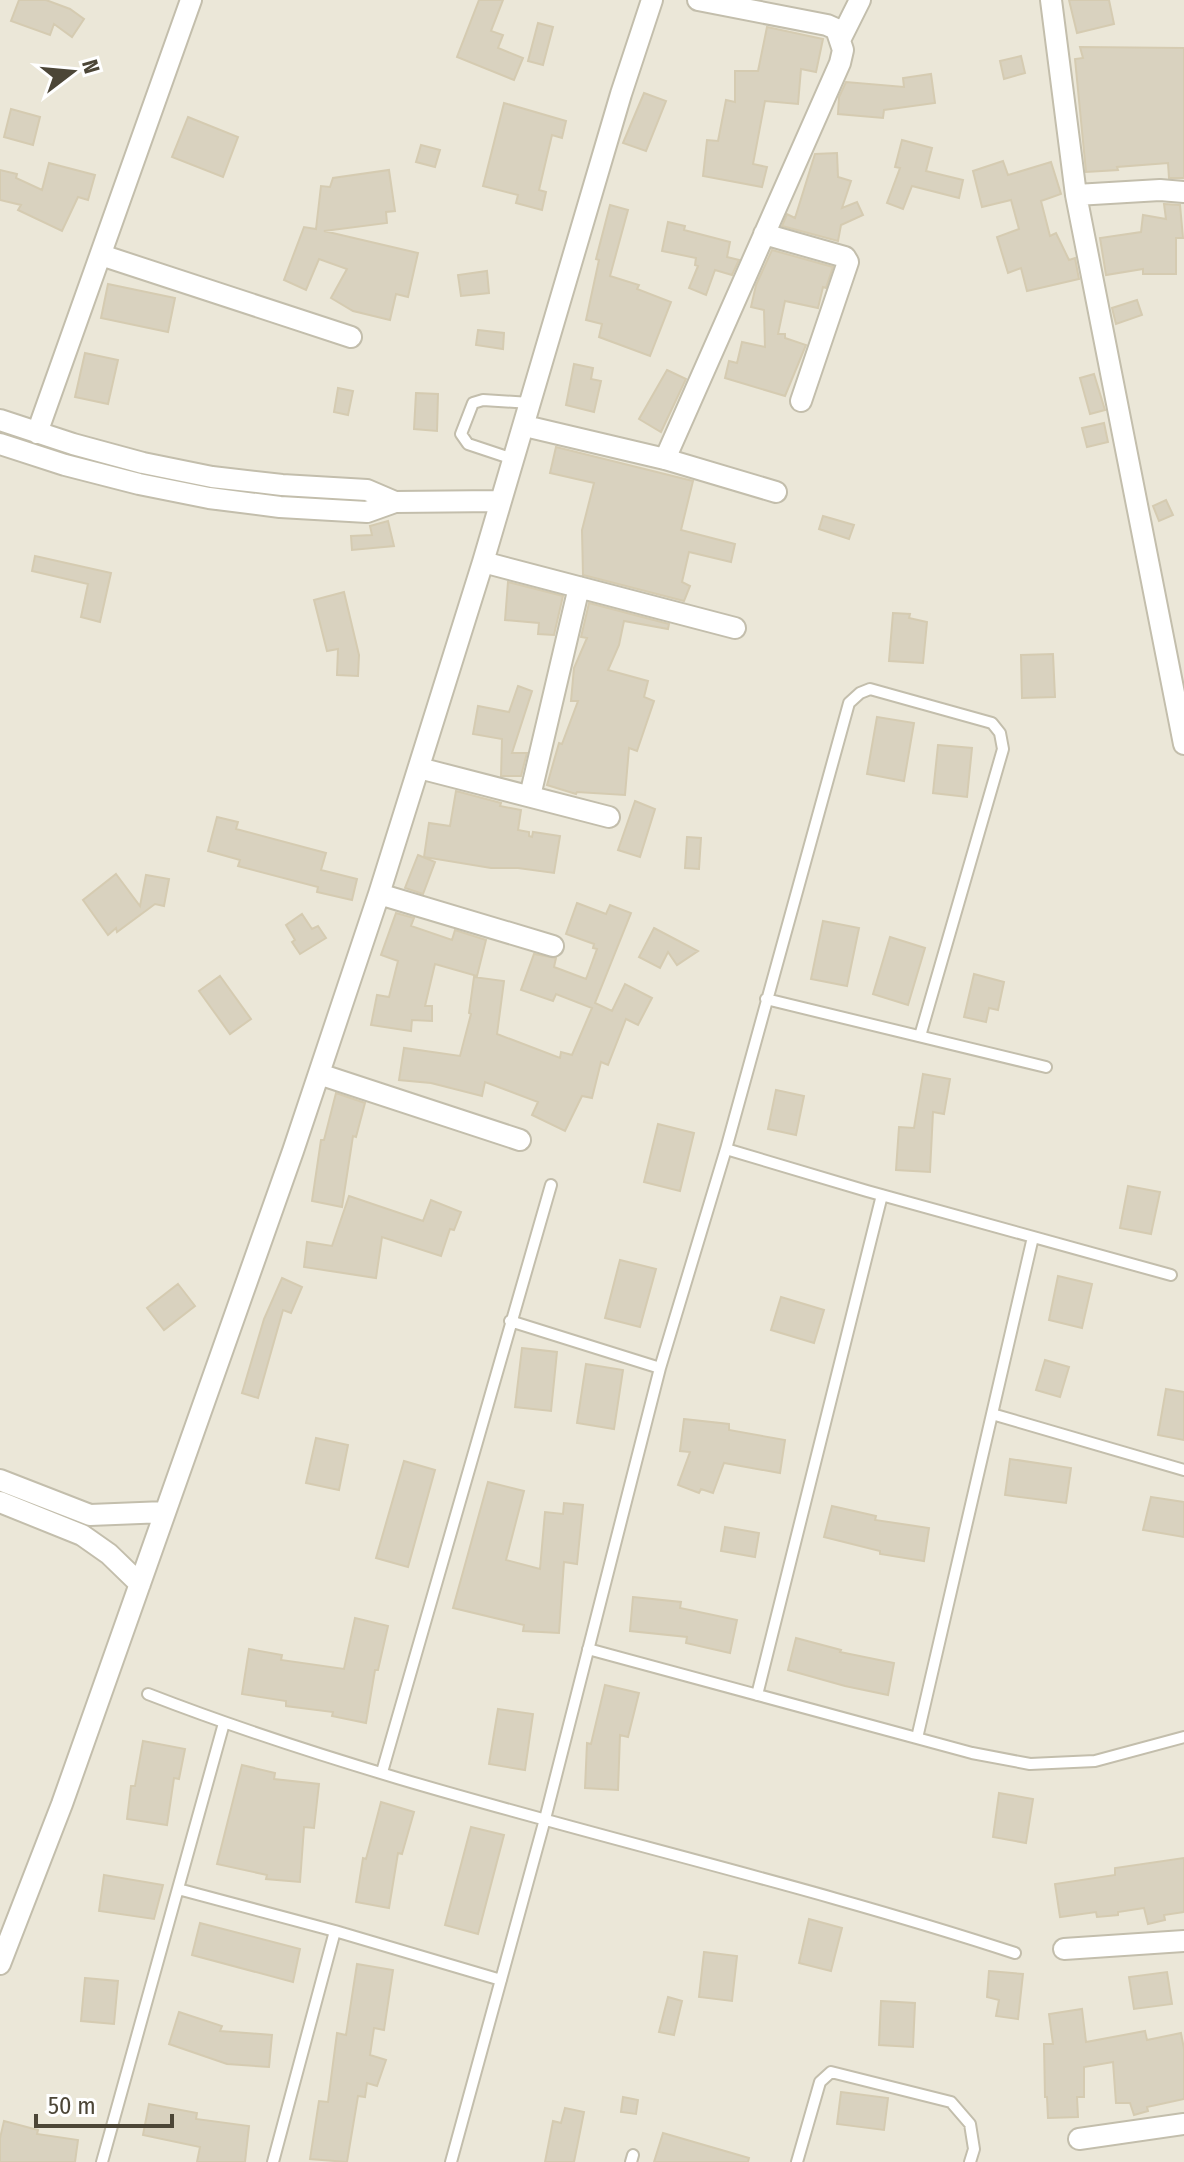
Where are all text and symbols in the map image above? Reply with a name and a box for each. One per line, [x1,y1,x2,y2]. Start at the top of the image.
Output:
north arrow [32,32,112,112]
text: N [76,57,106,77]
scale bar [36,2078,172,2128]
text: 50 m [48,2092,96,2120]

